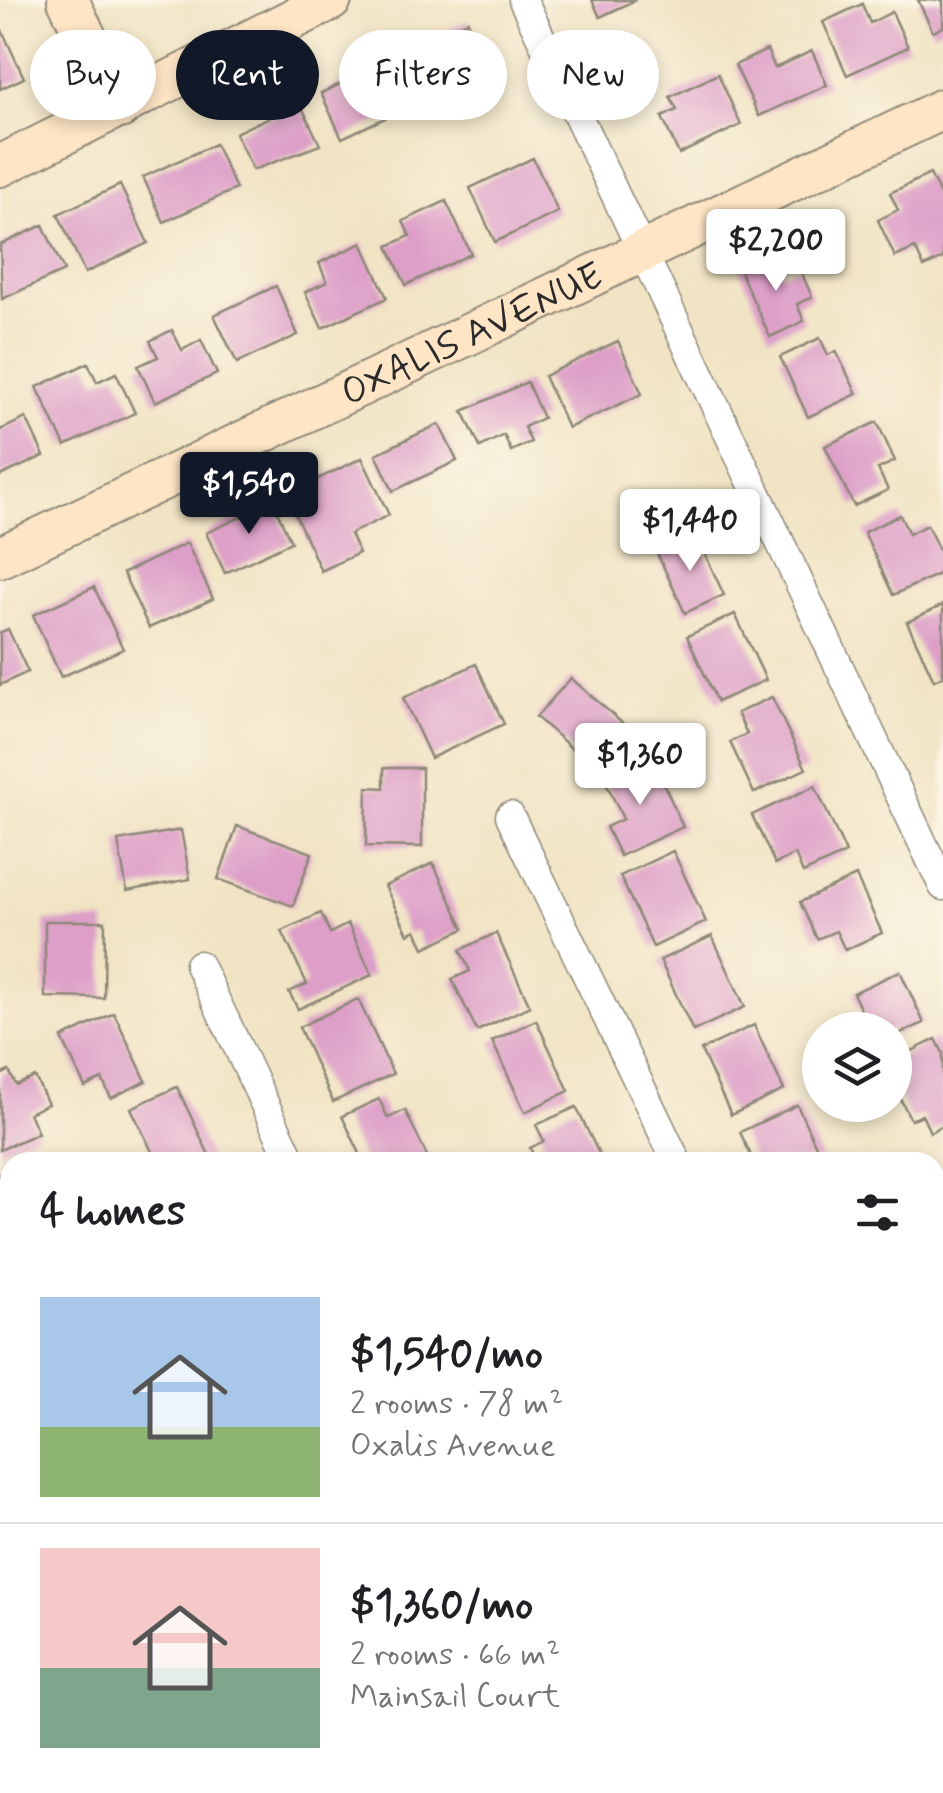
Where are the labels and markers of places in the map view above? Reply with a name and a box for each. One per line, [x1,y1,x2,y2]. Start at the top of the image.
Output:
pin: $2,200 [695,209,857,294]
pin: $1,540 [168,452,330,537]
pin: $1,440 [609,489,771,574]
pin: $1,360 [559,723,721,808]

